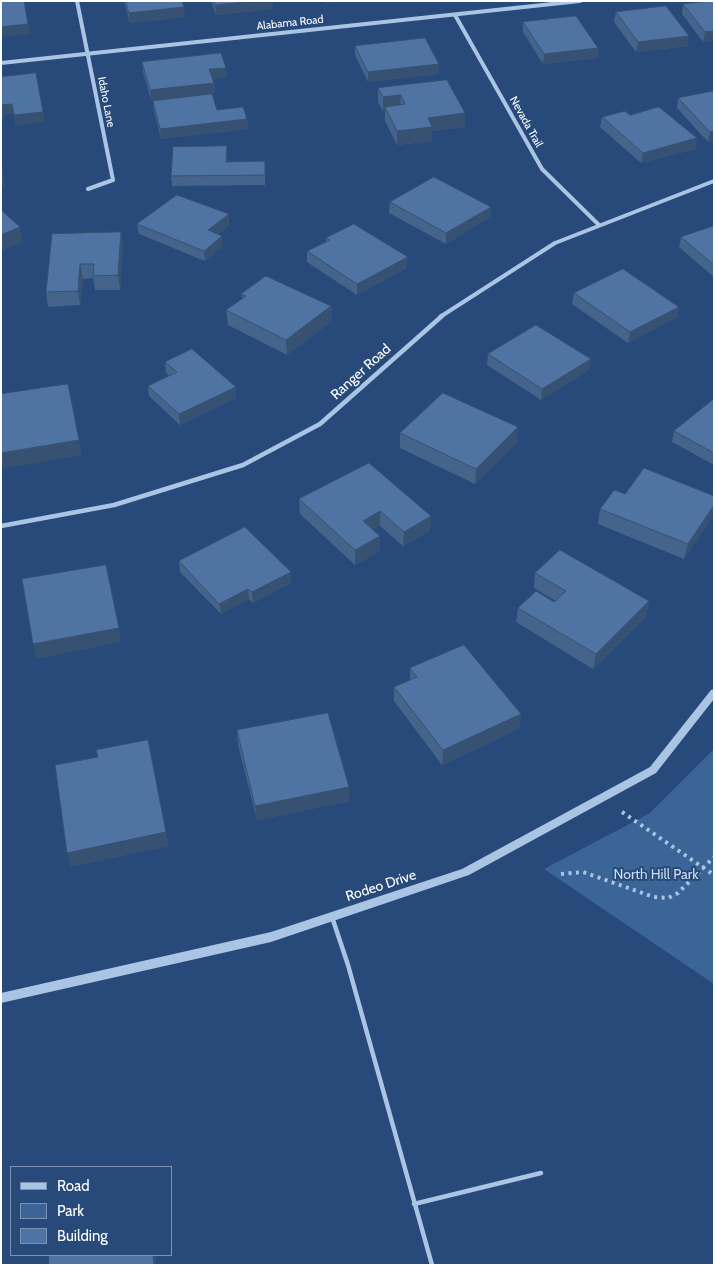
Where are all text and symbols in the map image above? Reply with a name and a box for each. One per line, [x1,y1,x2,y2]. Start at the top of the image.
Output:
street label: Alabama Road [256,13,324,33]
street label: Idaho Lane [95,76,117,128]
street label: Nevada Trail [507,94,545,150]
street label: Ranger Road [328,341,394,403]
street label: Rodeo Drive [344,867,418,905]
park label: North Hill Park [614,867,698,883]
legend [10,1166,172,1256]
text: Road [57,1177,90,1195]
text: Park [57,1202,84,1220]
text: Building [57,1227,108,1245]

